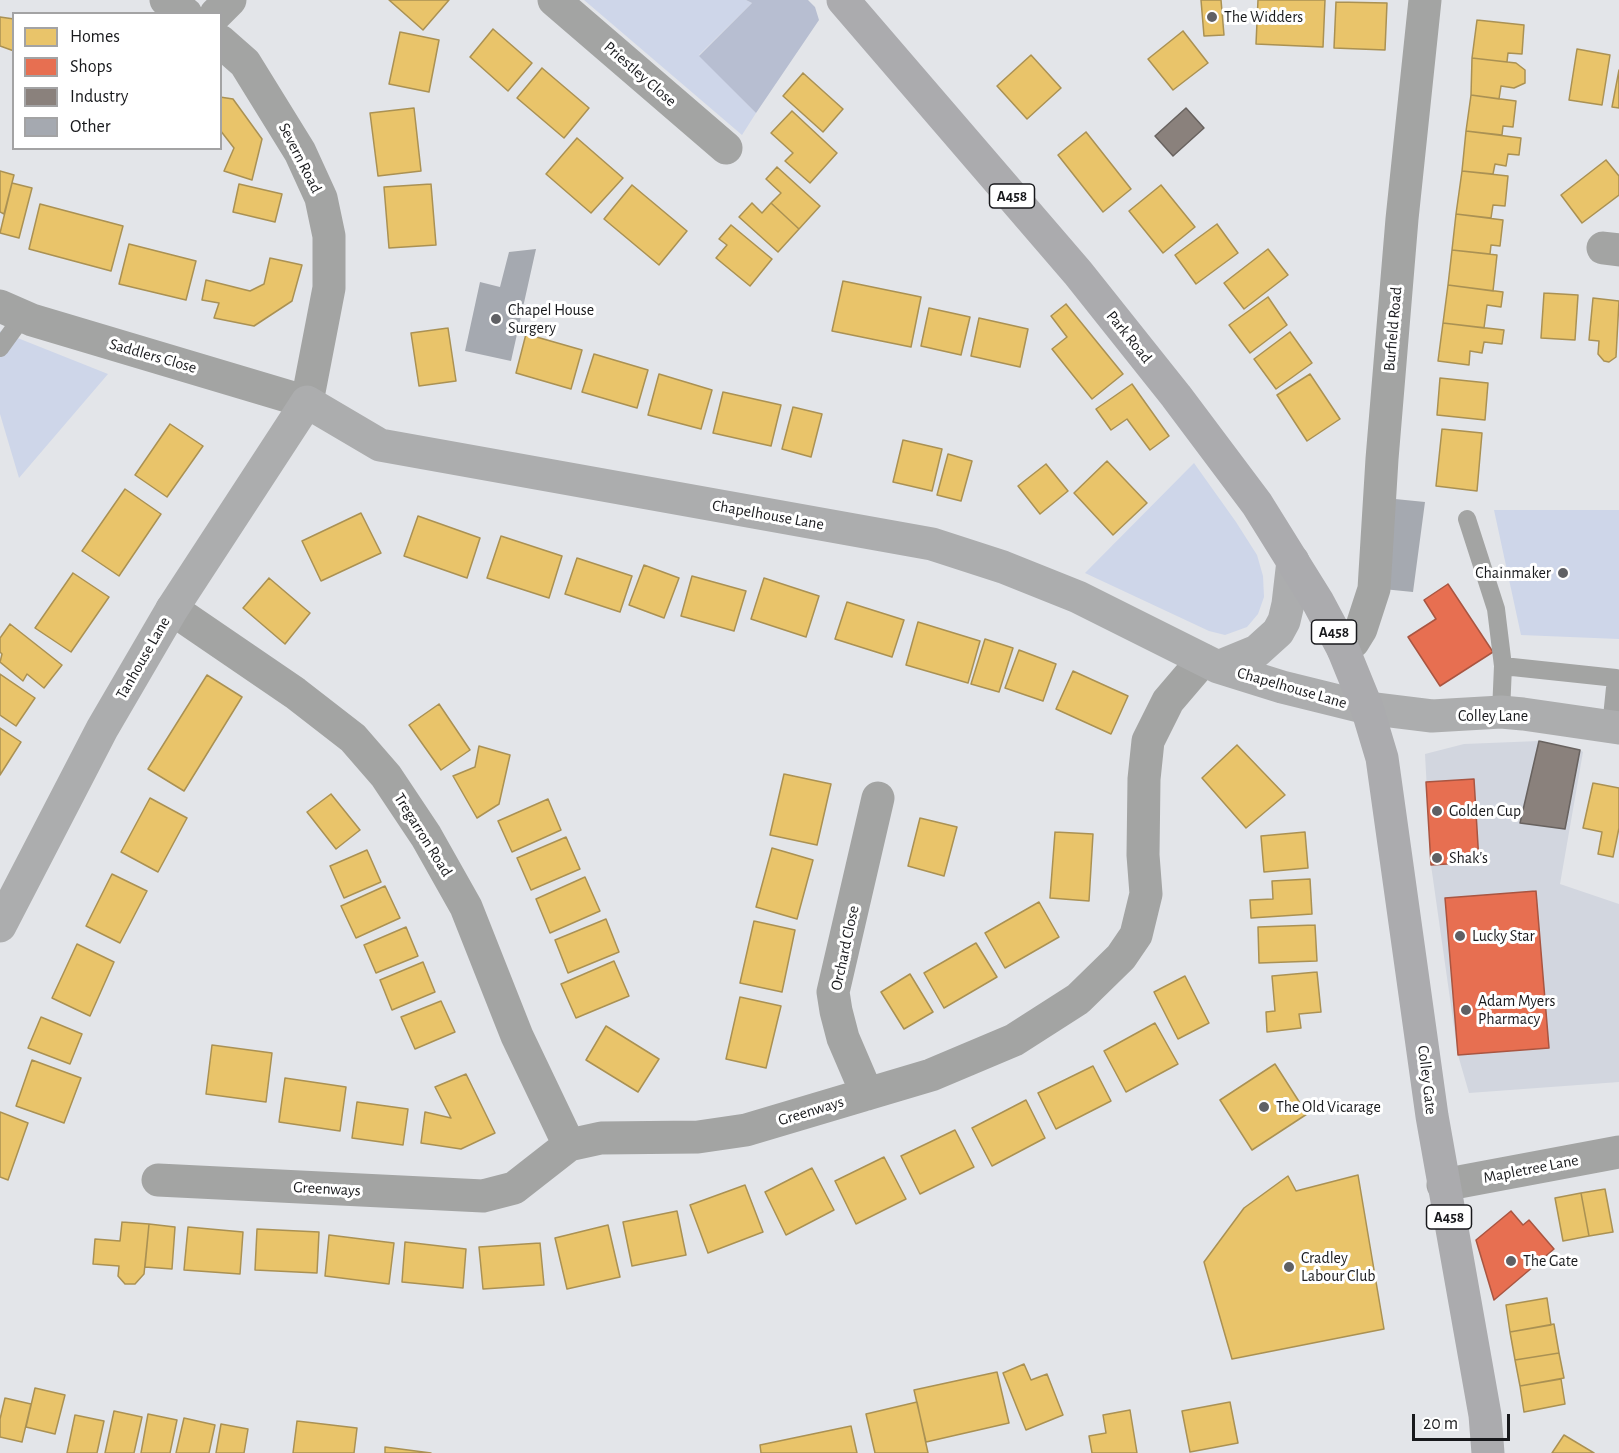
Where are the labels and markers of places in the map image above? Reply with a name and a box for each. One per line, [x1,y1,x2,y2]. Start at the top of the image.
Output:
place label: The Widders [1224,7,1303,27]
marker: The Widders [1205,10,1219,24]
place label: Chapel House Surgery [508,300,594,338]
marker: Chapel House Surgery [489,312,503,326]
place label: Chainmaker [1475,563,1551,583]
marker: Chainmaker [1556,566,1570,580]
place label: Golden Cup [1449,801,1521,821]
marker: Golden Cup [1430,804,1444,818]
place label: Shak's [1449,848,1488,868]
marker: Shak's [1430,851,1444,865]
place label: Lucky Star [1472,926,1535,946]
marker: Lucky Star [1453,929,1467,943]
place label: Adam Myers Pharmacy [1478,991,1555,1029]
marker: Adam Myers Pharmacy [1459,1003,1473,1017]
place label: The Old Vicarage [1276,1097,1381,1117]
marker: The Old Vicarage [1257,1100,1271,1114]
place label: Cradley Labour Club [1301,1248,1376,1286]
place label: The Gate [1523,1251,1578,1271]
marker: The Gate [1504,1254,1518,1268]
marker: Cradley Labour Club [1282,1260,1296,1274]

